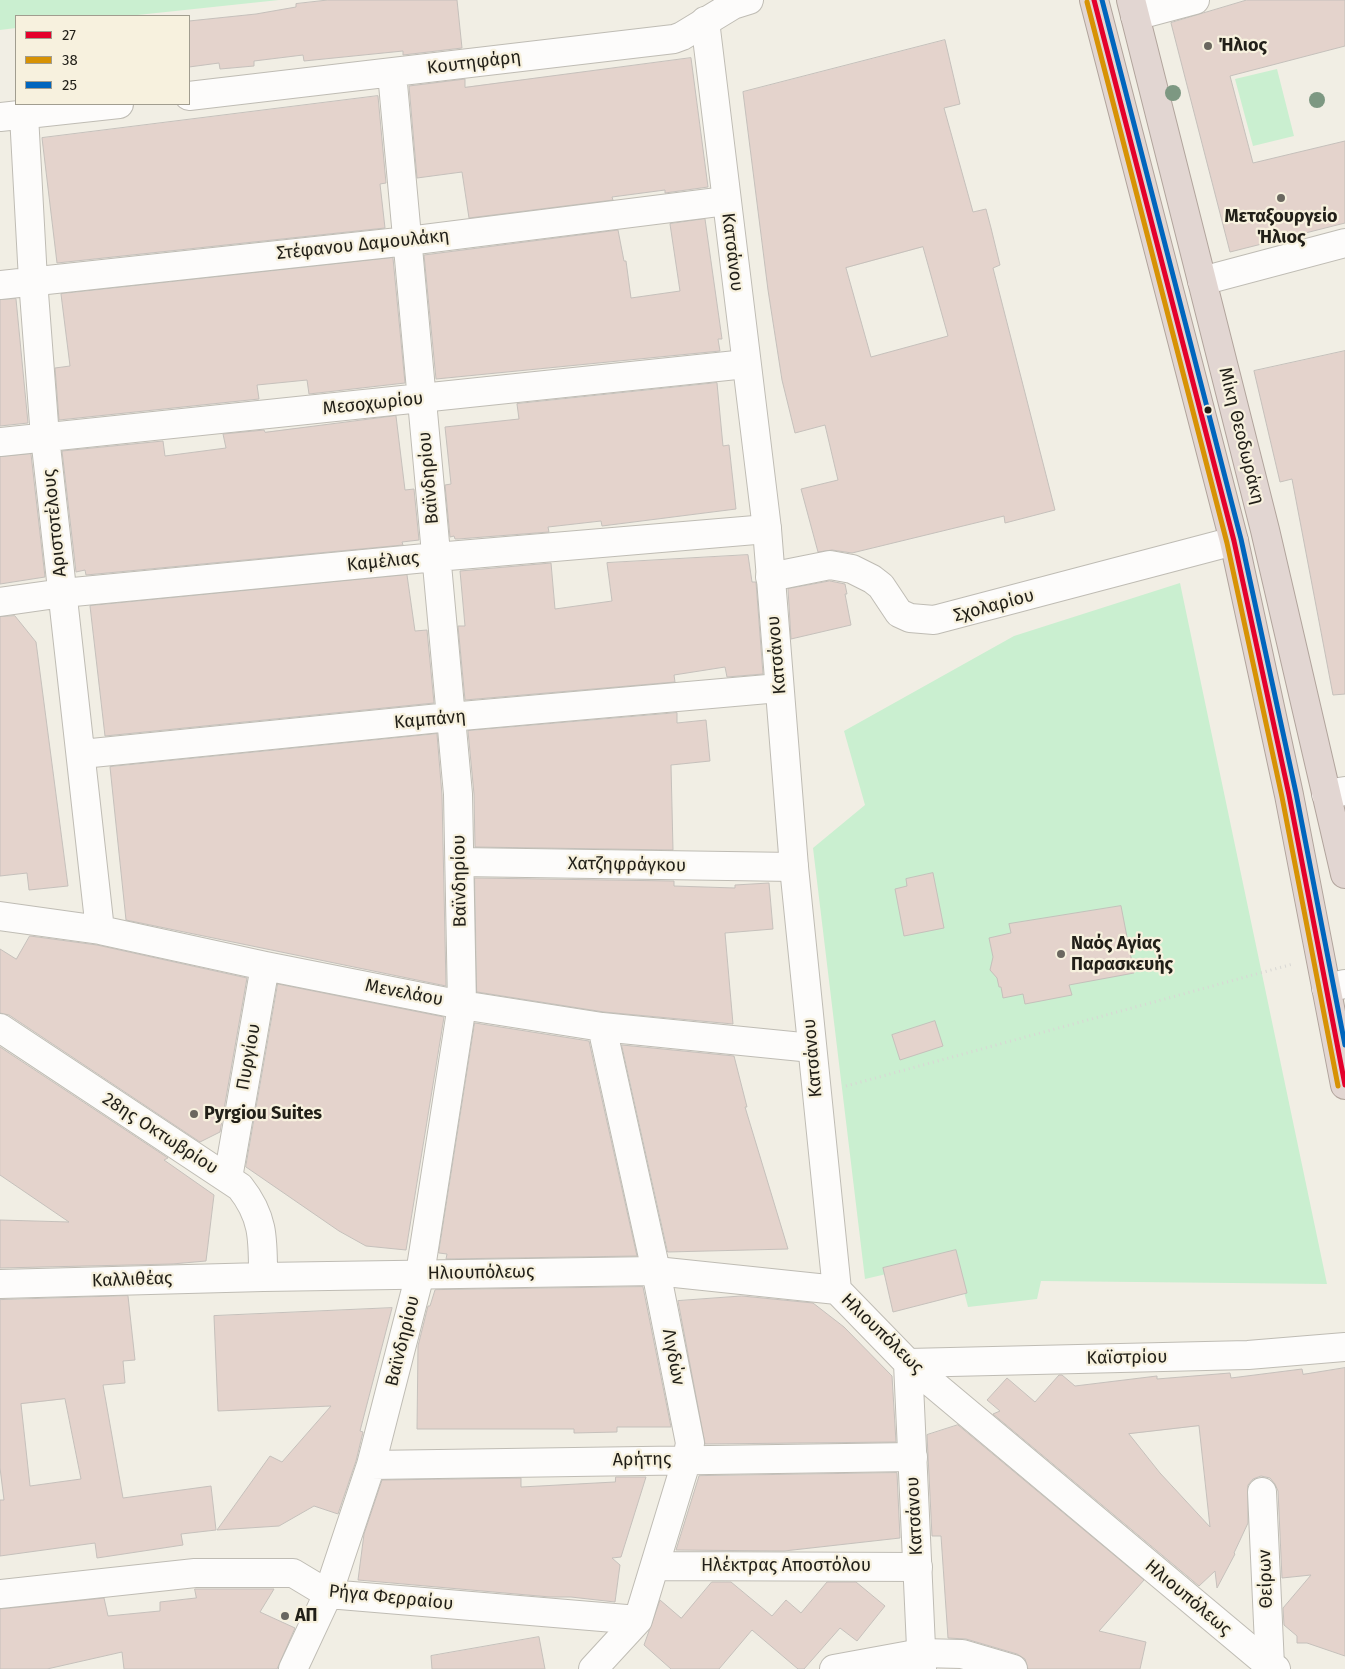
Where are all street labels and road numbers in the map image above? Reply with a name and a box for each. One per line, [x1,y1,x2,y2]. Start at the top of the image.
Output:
street label: Κουτηφάρη [426,47,522,79]
street label: Κατσάνου [716,211,748,293]
street label: Στέφανου Δαμουλάκη [276,225,450,265]
street label: Μίκη Θεοδωράκη [1214,365,1268,507]
street label: Μεσοχωρίου [322,388,424,420]
street label: Βαϊνδηρίου [414,431,444,525]
street label: Αριστοτέλους [39,468,71,578]
street label: Καμέλιας [346,547,420,577]
street label: Σχολαρίου [951,585,1037,627]
street label: Κατσάνου [763,615,791,695]
street label: Καμπάνη [393,706,467,734]
street label: Βαϊνδηρίου [448,834,472,928]
street label: Χατζηφράγκου [568,853,686,877]
street label: Μενελάου [363,975,445,1011]
street label: Κατσάνου [799,1018,827,1098]
street label: Πυργίου [233,1022,265,1092]
street label: 28ης Οκτωβρίου [98,1089,222,1179]
street label: Ηλιουπόλεως [428,1261,534,1285]
street label: Καλλιθέας [91,1268,173,1292]
street label: Ηλιουπόλεως [836,1289,928,1379]
street label: Βαϊνδηρίου [381,1293,425,1389]
street label: Λιγδών [657,1327,689,1387]
street label: Καϊστρίου [1086,1346,1168,1370]
street label: Αρήτης [612,1449,672,1471]
street label: Κατσάνου [902,1476,928,1556]
street label: Θείρων [1254,1549,1278,1609]
street label: Ηλέκτρας Αποστόλου [701,1555,871,1577]
street label: Ηλιουπόλεως [1140,1555,1236,1641]
street label: Ρήγα Φερραίου [328,1581,454,1615]

